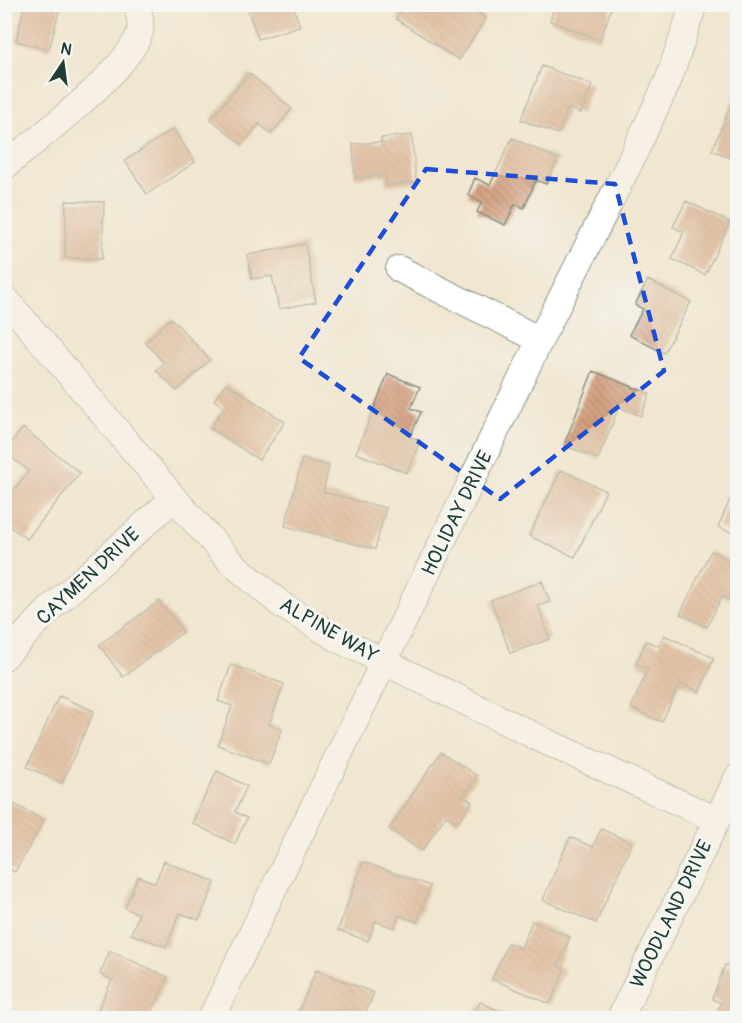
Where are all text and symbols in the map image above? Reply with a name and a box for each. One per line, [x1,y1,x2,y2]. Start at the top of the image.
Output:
north arrow [33,33,93,93]
text: N [59,38,74,60]
street label: HOLIDAY DRIVE [416,446,498,580]
street label: CAYMEN DRIVE [31,522,145,630]
street label: ALPINE WAY [275,592,383,668]
street label: WOODLAND DRIVE [624,836,718,992]

